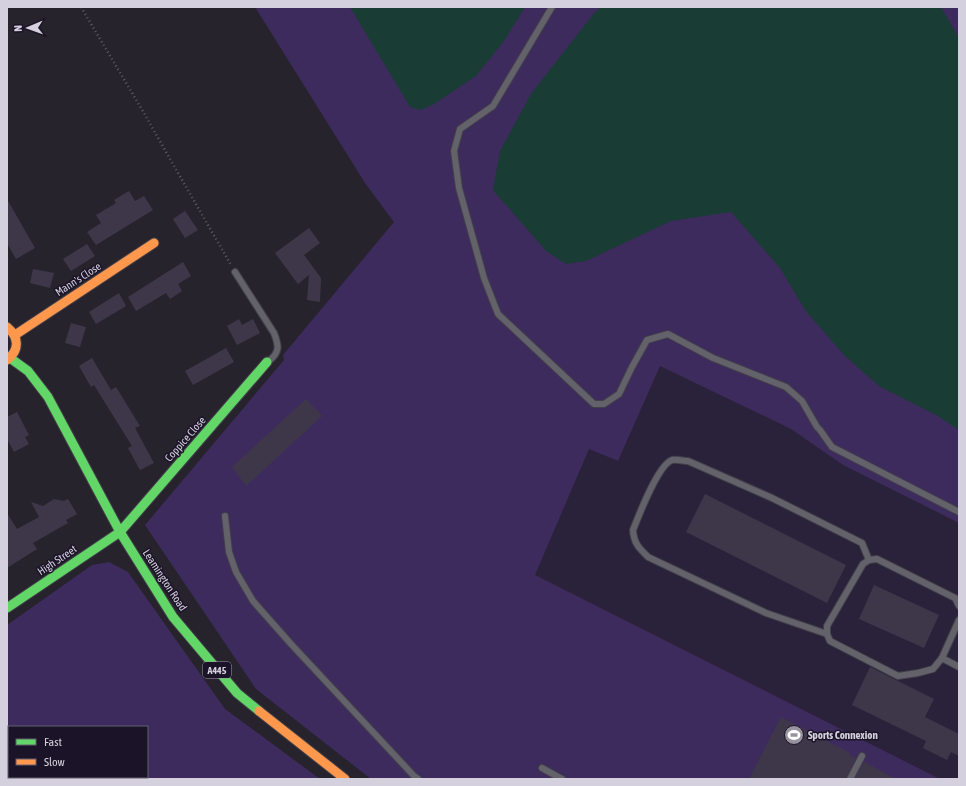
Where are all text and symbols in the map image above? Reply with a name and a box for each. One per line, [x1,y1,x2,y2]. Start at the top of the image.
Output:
north arrow [8,8,48,48]
text: N [12,25,24,32]
street label: Mann's Close [53,260,103,298]
street label: Coppice Close [162,414,208,464]
street label: High Street [35,543,79,577]
street label: Leamington Road [141,547,189,613]
road number: A445 [203,662,231,678]
sports icon: Sports Connexion [783,724,805,746]
legend [8,726,148,778]
place label: Sports Connexion [808,729,878,741]
text: Fast [44,735,62,749]
text: Slow [44,755,65,769]

